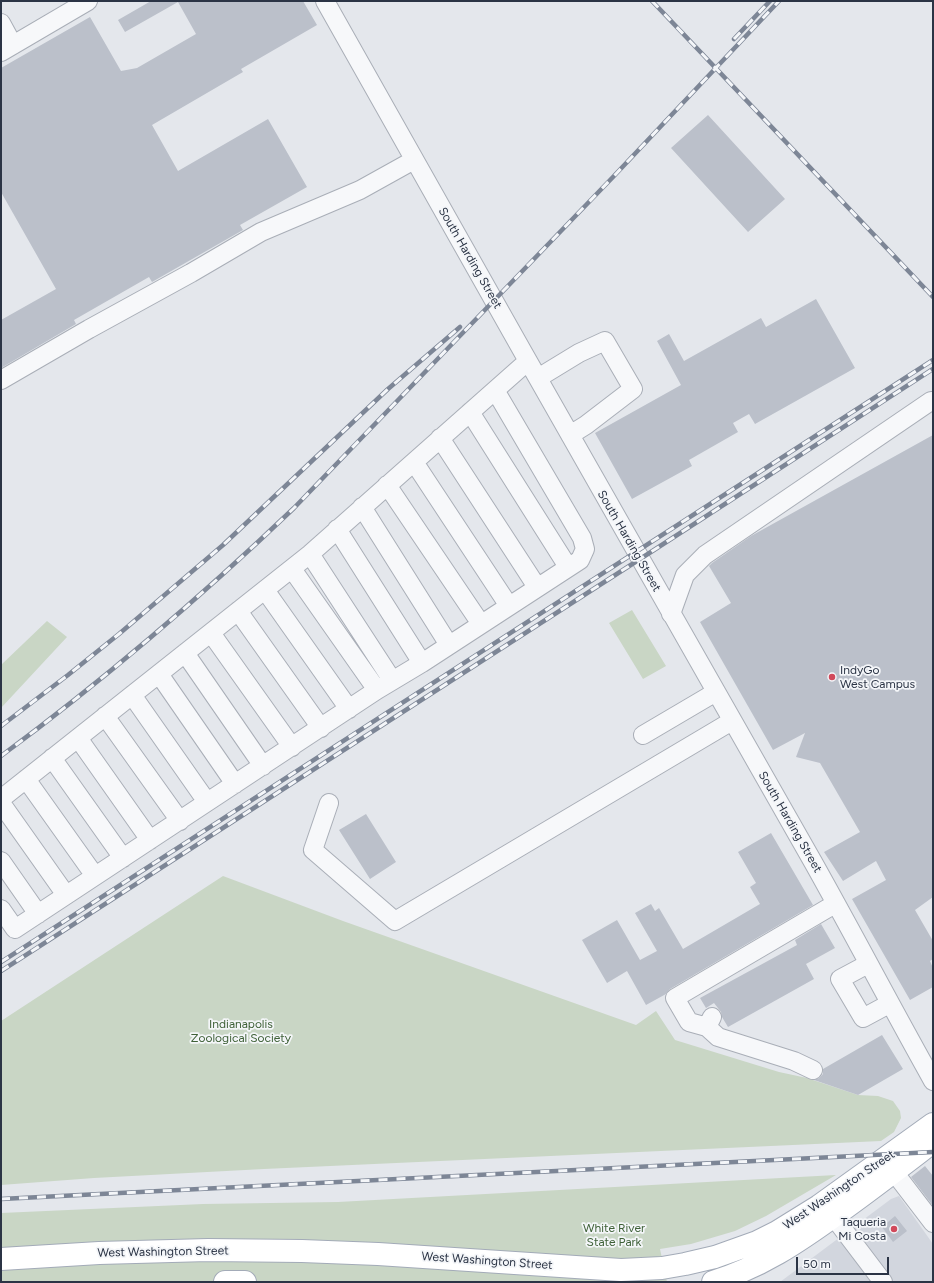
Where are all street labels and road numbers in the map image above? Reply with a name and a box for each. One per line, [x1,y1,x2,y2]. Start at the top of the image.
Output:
street label: South Harding Street [435,205,505,311]
street label: South Harding Street [594,488,664,594]
street label: South Harding Street [755,769,825,875]
street label: West Washington Street [781,1147,897,1233]
street label: West Washington Street [97,1244,229,1260]
street label: West Washington Street [421,1249,553,1273]

